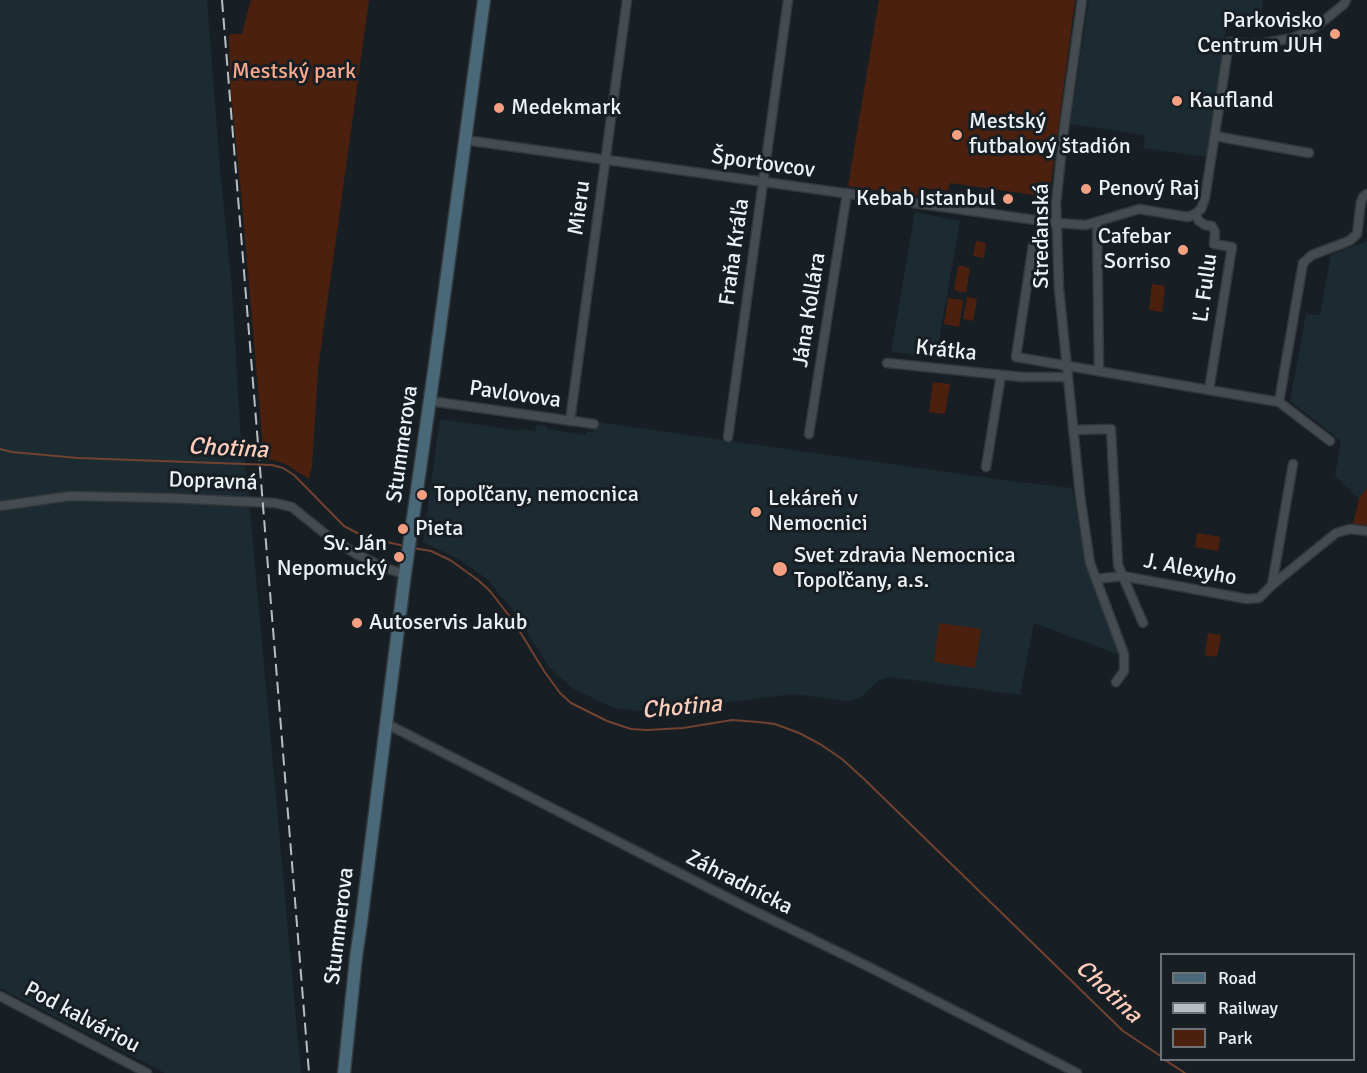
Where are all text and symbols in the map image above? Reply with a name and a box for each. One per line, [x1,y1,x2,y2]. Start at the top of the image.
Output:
place label: Parkovisko Centrum JUH [1197,8,1323,60]
marker: Parkovisko Centrum JUH [1328,27,1342,41]
park label: Mestský park [232,59,356,85]
place label: Kaufland [1189,88,1274,114]
marker: Kaufland [1170,94,1184,108]
place label: Medekmark [511,95,621,121]
marker: Medekmark [492,101,506,115]
place label: Mestský futbalový štadión [969,109,1131,160]
marker: Mestský futbalový štadión [950,128,964,142]
street label: Športovcov [710,144,816,184]
place label: Penový Raj [1098,176,1200,202]
street label: Mieru [563,179,597,237]
marker: Penový Raj [1079,182,1093,196]
street label: Streďanská [1029,183,1055,289]
place label: Kebab Istanbul [856,186,996,212]
marker: Kebab Istanbul [1001,192,1015,206]
street label: Fraňa Kráľa [714,197,756,307]
place label: Cafebar Sorriso [1098,224,1171,276]
marker: Cafebar Sorriso [1176,243,1190,257]
street label: Jána Kollára [788,251,832,369]
street label: Ľ. Fullu [1188,252,1224,324]
street label: Krátka [914,335,978,367]
street label: Pavlovova [467,376,563,414]
street label: Stummerova [382,384,424,504]
water label: Chotina [187,433,269,465]
street label: Dopravná [168,467,258,497]
place label: Topoľčany, nemocnica [434,482,639,508]
place label: Lekáreň v Nemocnici [768,486,868,538]
marker: Topoľčany, nemocnica [415,488,429,502]
marker: Lekáreň v Nemocnici [749,505,763,519]
place label: Pieta [415,516,463,542]
marker: Pieta [396,522,410,536]
place label: Sv. Ján Nepomucký [277,531,387,582]
place label: Svet zdravia Nemocnica Topoľčany, a.s. [794,543,1016,594]
street label: J. Alexyho [1141,548,1239,592]
marker: Sv. Ján Nepomucký [392,550,406,564]
marker: Svet zdravia Nemocnica Topoľčany, a.s. [771,560,789,578]
place label: Autoservis Jakub [369,610,527,636]
marker: Autoservis Jakub [350,616,364,630]
water label: Chotina [641,690,723,726]
street label: Záhradnícka [681,845,797,921]
street label: Stummerova [320,866,360,986]
legend [1160,953,1355,1061]
water label: Chotina [1069,954,1147,1030]
text: Road [1218,967,1257,989]
street label: Pod kalváriou [20,976,144,1060]
text: Railway [1218,997,1278,1019]
text: Park [1218,1027,1253,1049]

